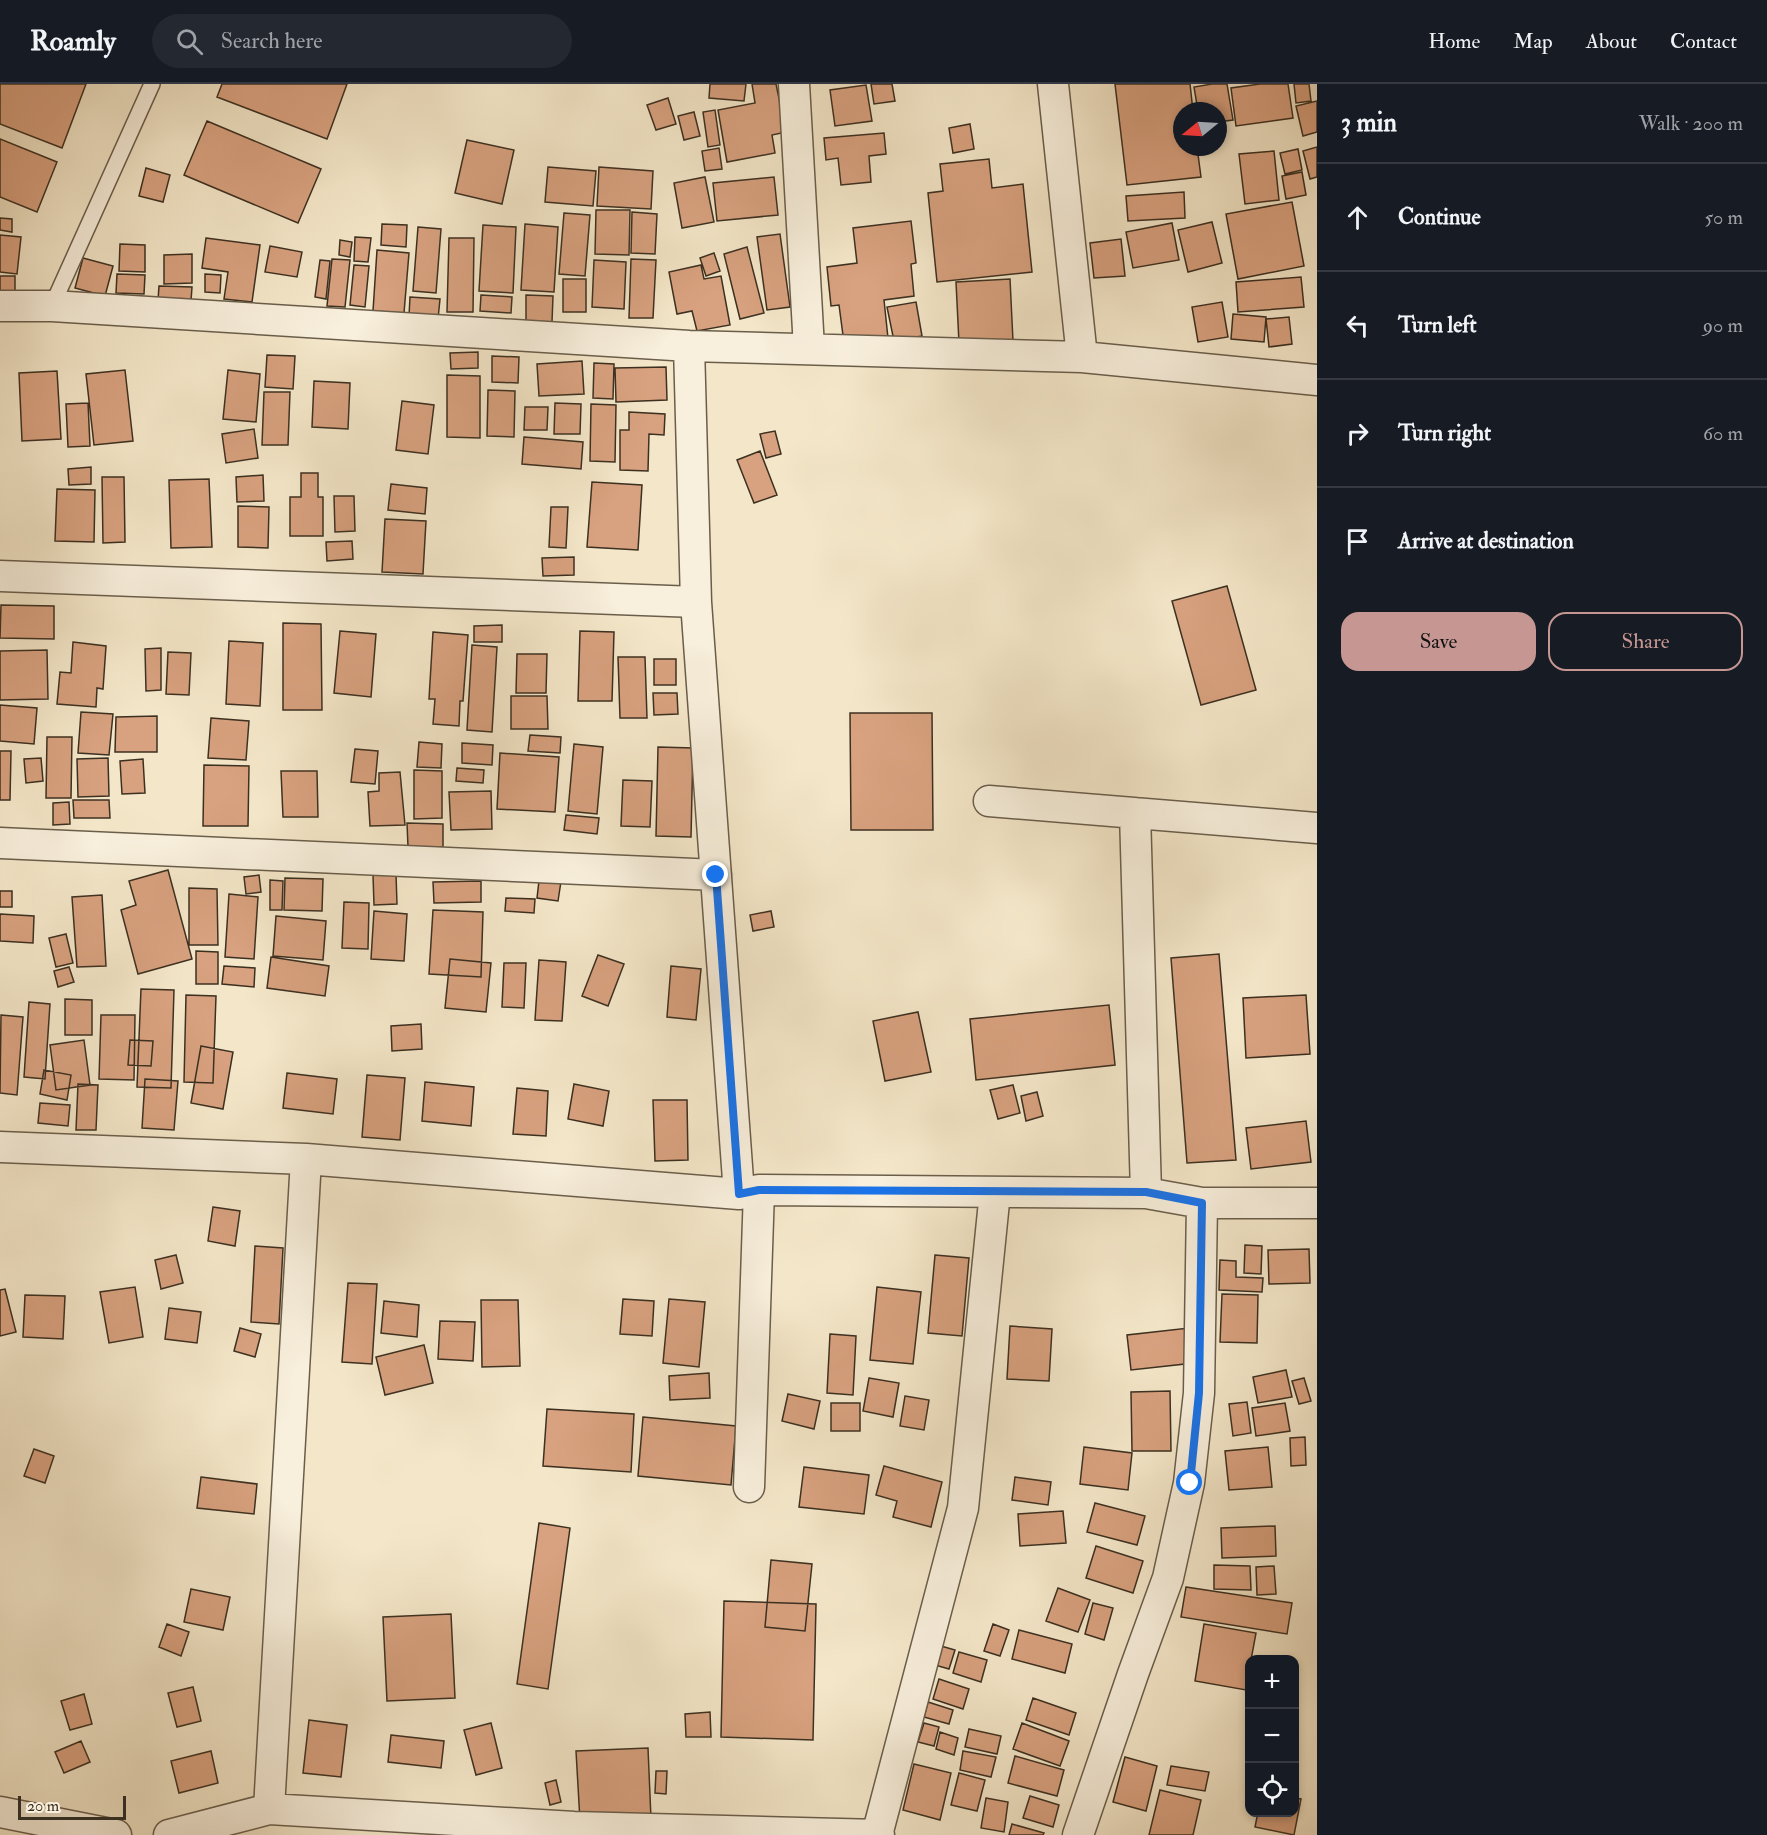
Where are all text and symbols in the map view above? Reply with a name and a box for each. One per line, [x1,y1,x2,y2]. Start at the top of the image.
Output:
search box [152,14,572,68]
text: Roamly [30,24,116,59]
icon: search [173,25,206,58]
text: Search here [221,27,323,55]
text: Home [1428,28,1480,55]
text: Map [1513,28,1553,55]
text: About [1586,28,1637,55]
text: Contact [1670,28,1737,55]
north arrow [1173,102,1227,156]
text: 3 min [1341,107,1397,139]
text: Walk · 200 m [1639,111,1743,136]
icon: ahead [1341,201,1374,234]
text: Continue [1398,203,1481,231]
text: 50 m [1704,205,1743,230]
icon: left [1341,309,1374,342]
text: Turn left [1398,311,1477,339]
text: 90 m [1703,313,1743,338]
icon: right [1341,417,1374,450]
text: Turn right [1398,419,1491,447]
text: 60 m [1703,421,1743,446]
icon: arrive [1341,525,1374,558]
text: Arrive at destination [1398,527,1574,555]
button: Save [1341,612,1536,671]
button: Share [1548,612,1743,671]
route end [702,861,728,887]
route start [1176,1469,1202,1495]
map controls [1245,1655,1299,1817]
button: + [1245,1655,1299,1709]
button: − [1245,1709,1299,1763]
button: locate [1245,1763,1299,1817]
scale bar [18,1793,126,1820]
text: 20 m [27,1796,59,1816]

